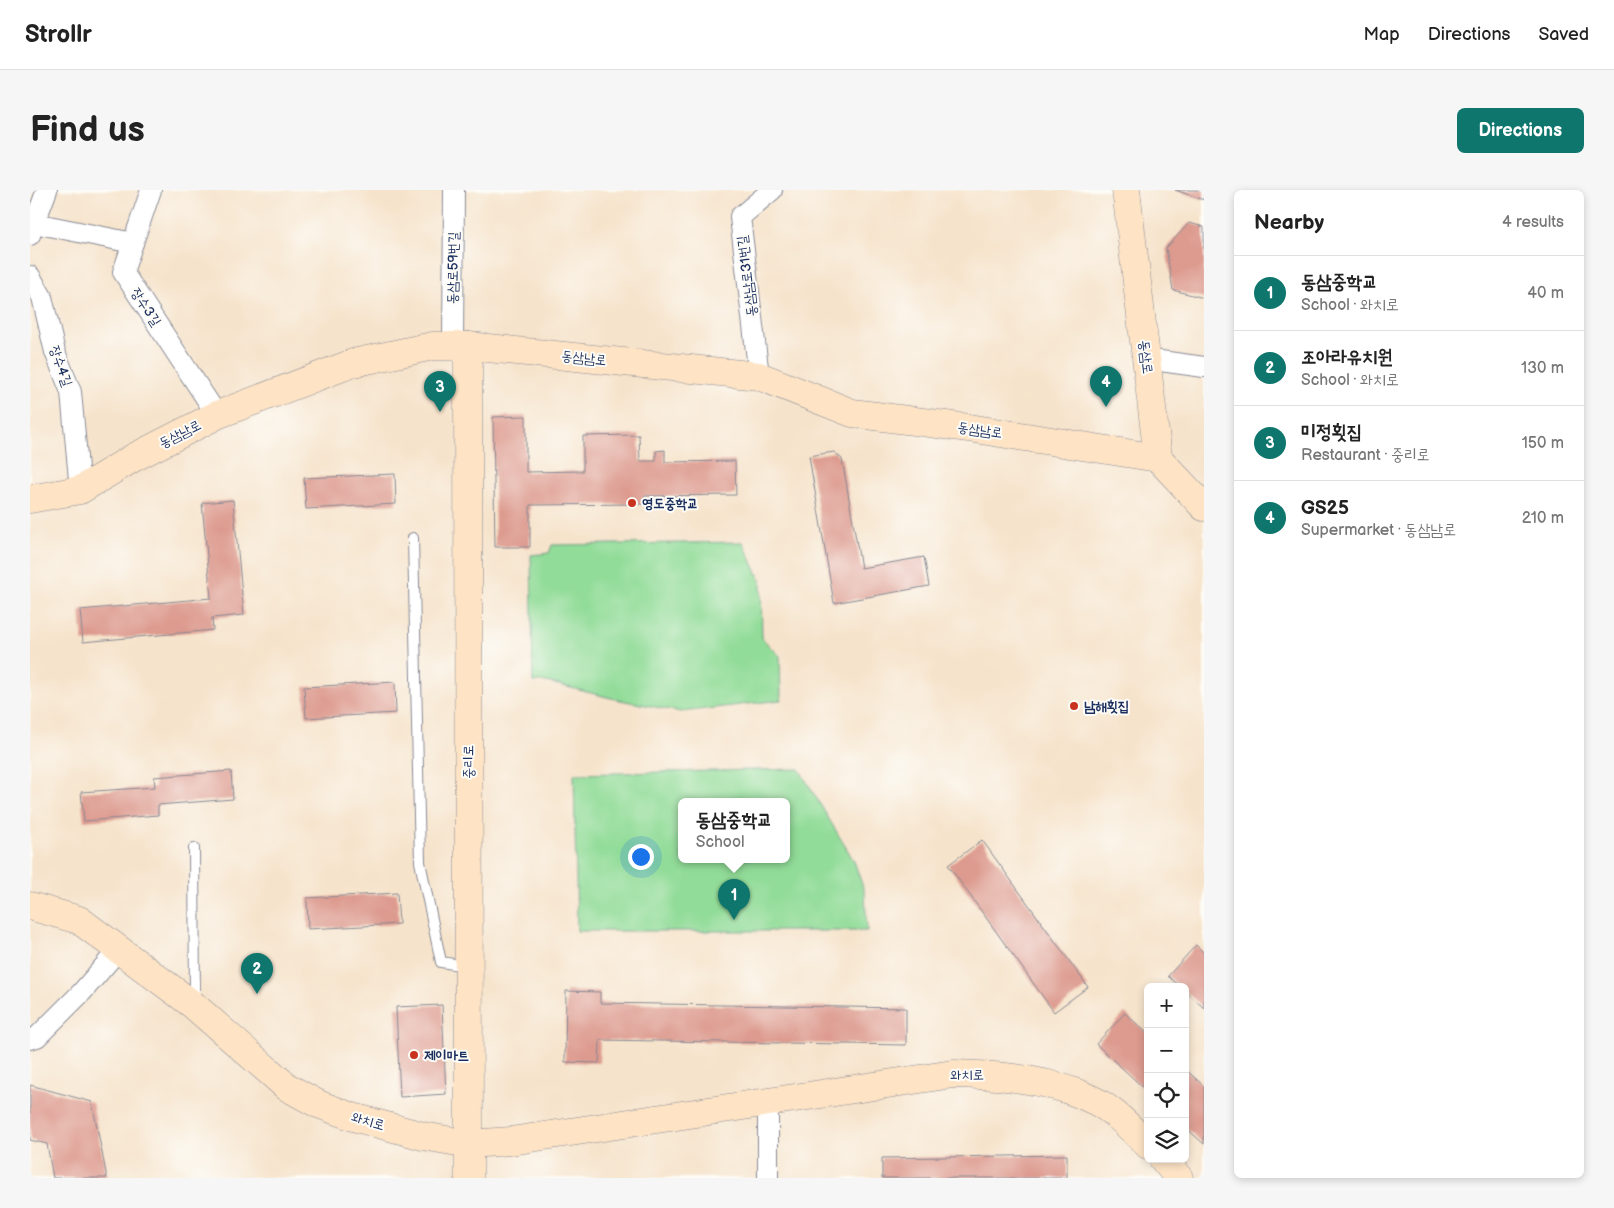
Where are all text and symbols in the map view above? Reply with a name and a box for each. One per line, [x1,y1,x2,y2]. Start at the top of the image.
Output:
text: Strollr [25,20,92,49]
text: Map [1364,24,1400,45]
text: Directions [1428,24,1510,45]
text: Saved [1538,24,1589,45]
button: Directions [1457,108,1584,153]
text: Find us [30,109,145,152]
text: Nearby [1254,210,1324,235]
text: 4 results [1502,213,1564,232]
street label: 동삼로59번길 [444,231,462,304]
street label: 동삼남로31번길 [734,234,760,318]
text: 동삼중학교 [1301,271,1377,294]
text: 1 [1267,284,1273,303]
text: 40 m [1527,284,1564,303]
street label: 장수3길 [127,285,165,330]
text: School · 와치로 [1301,296,1399,315]
street label: 동삼로 [1136,339,1156,375]
street label: 장수4길 [46,343,76,389]
text: 조아라유치원 [1301,346,1393,369]
street label: 동삼남로 [561,347,607,369]
text: 2 [1265,359,1275,378]
text: 130 m [1521,359,1564,378]
pin: 4 [1090,366,1122,407]
pin: 3 [424,371,456,412]
text: School · 와치로 [1301,371,1399,390]
street label: 동삼남로 [156,416,204,452]
street label: 동삼남로 [957,418,1003,442]
text: 미정횟집 [1301,421,1362,444]
text: 3 [1265,434,1275,453]
text: 150 m [1522,434,1564,453]
text: Restaurant · 중리로 [1301,446,1430,465]
place label: 영도중학교 [642,495,698,512]
marker: 영도중학교 [626,497,638,509]
text: GS25 [1301,497,1349,520]
text: 4 [1265,509,1275,528]
text: 210 m [1522,509,1564,528]
text: Supermarket · 동삼남로 [1301,521,1456,540]
place label: 남해횟집 [1084,698,1129,715]
marker: 남해횟집 [1068,700,1080,712]
street label: 중리로 [460,745,477,779]
popup [678,798,790,863]
text: 동삼중학교 [696,809,772,832]
text: School [696,833,745,852]
your location [628,844,654,870]
pin: 1 [718,879,750,920]
pin: 2 [241,953,273,994]
map controls [1144,983,1189,1163]
button: + [1144,983,1189,1028]
button: − [1144,1028,1189,1073]
place label: 제이마트 [424,1047,469,1064]
marker: 제이마트 [408,1049,420,1061]
street label: 와치로 [950,1066,984,1084]
button: locate [1144,1073,1189,1118]
street label: 와치로 [349,1108,387,1134]
button: layers [1144,1118,1189,1163]

